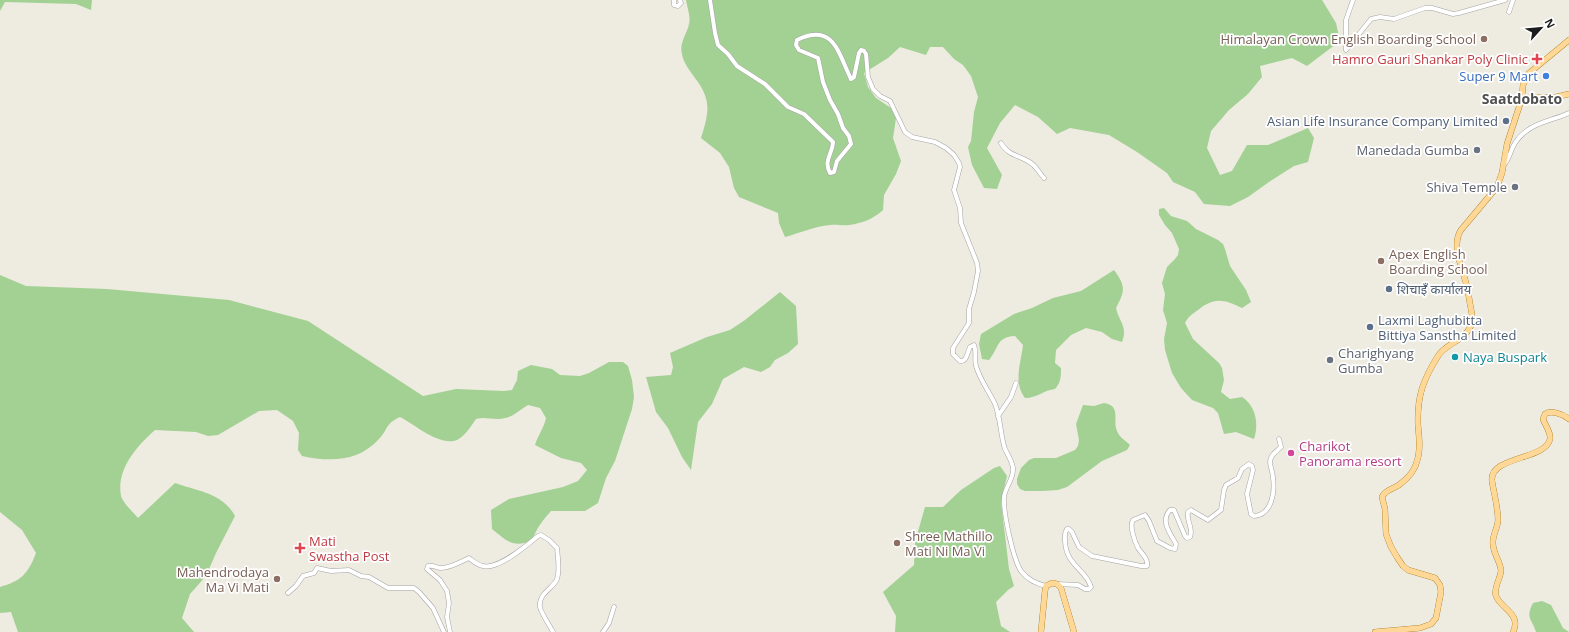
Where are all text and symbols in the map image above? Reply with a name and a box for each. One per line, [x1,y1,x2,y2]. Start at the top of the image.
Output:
north arrow [1521,8,1561,48]
text: N [1542,16,1559,31]
place label: Himalayan Crown English Boarding School [1221,30,1476,48]
marker: Himalayan Crown English Boarding School [1479,34,1489,44]
place label: Hamro Gauri Shankar Poly Clinic [1332,50,1528,68]
marker: Hamro Gauri Shankar Poly Clinic [1531,53,1543,65]
place label: Super 9 Mart [1459,67,1538,85]
marker: Super 9 Mart [1541,71,1551,81]
district label: Saatdobato [1482,89,1562,108]
place label: Asian Life Insurance Company Limited [1267,112,1498,130]
marker: Asian Life Insurance Company Limited [1501,116,1511,126]
place label: Manedada Gumba [1356,141,1469,159]
marker: Manedada Gumba [1472,145,1482,155]
place label: Shiva Temple [1426,178,1507,196]
marker: Shiva Temple [1510,182,1520,192]
place label: Apex English Boarding School [1389,245,1488,278]
marker: Apex English Boarding School [1376,256,1386,266]
place label: शिचाइँ कार्यालय [1397,280,1472,298]
marker: शिचाइँ कार्यालय [1384,284,1394,294]
place label: Laxmi Laghubitta Bittiya Sanstha Limited [1378,311,1516,344]
marker: Laxmi Laghubitta Bittiya Sanstha Limited [1365,322,1375,332]
place label: Charighyang Gumba [1338,344,1414,377]
place label: Naya Buspark [1463,348,1547,366]
marker: Naya Buspark [1450,352,1460,362]
marker: Charighyang Gumba [1325,355,1335,365]
place label: Charikot Panorama resort [1299,437,1402,470]
marker: Charikot Panorama resort [1286,448,1296,458]
place label: Shree Mathillo Mati Ni Ma Vi [905,527,993,560]
place label: Mati Swastha Post [309,532,390,565]
marker: Shree Mathillo Mati Ni Ma Vi [892,538,902,548]
marker: Mati Swastha Post [294,542,306,554]
place label: Mahendrodaya Ma Vi Mati [177,563,269,596]
marker: Mahendrodaya Ma Vi Mati [272,574,282,584]

